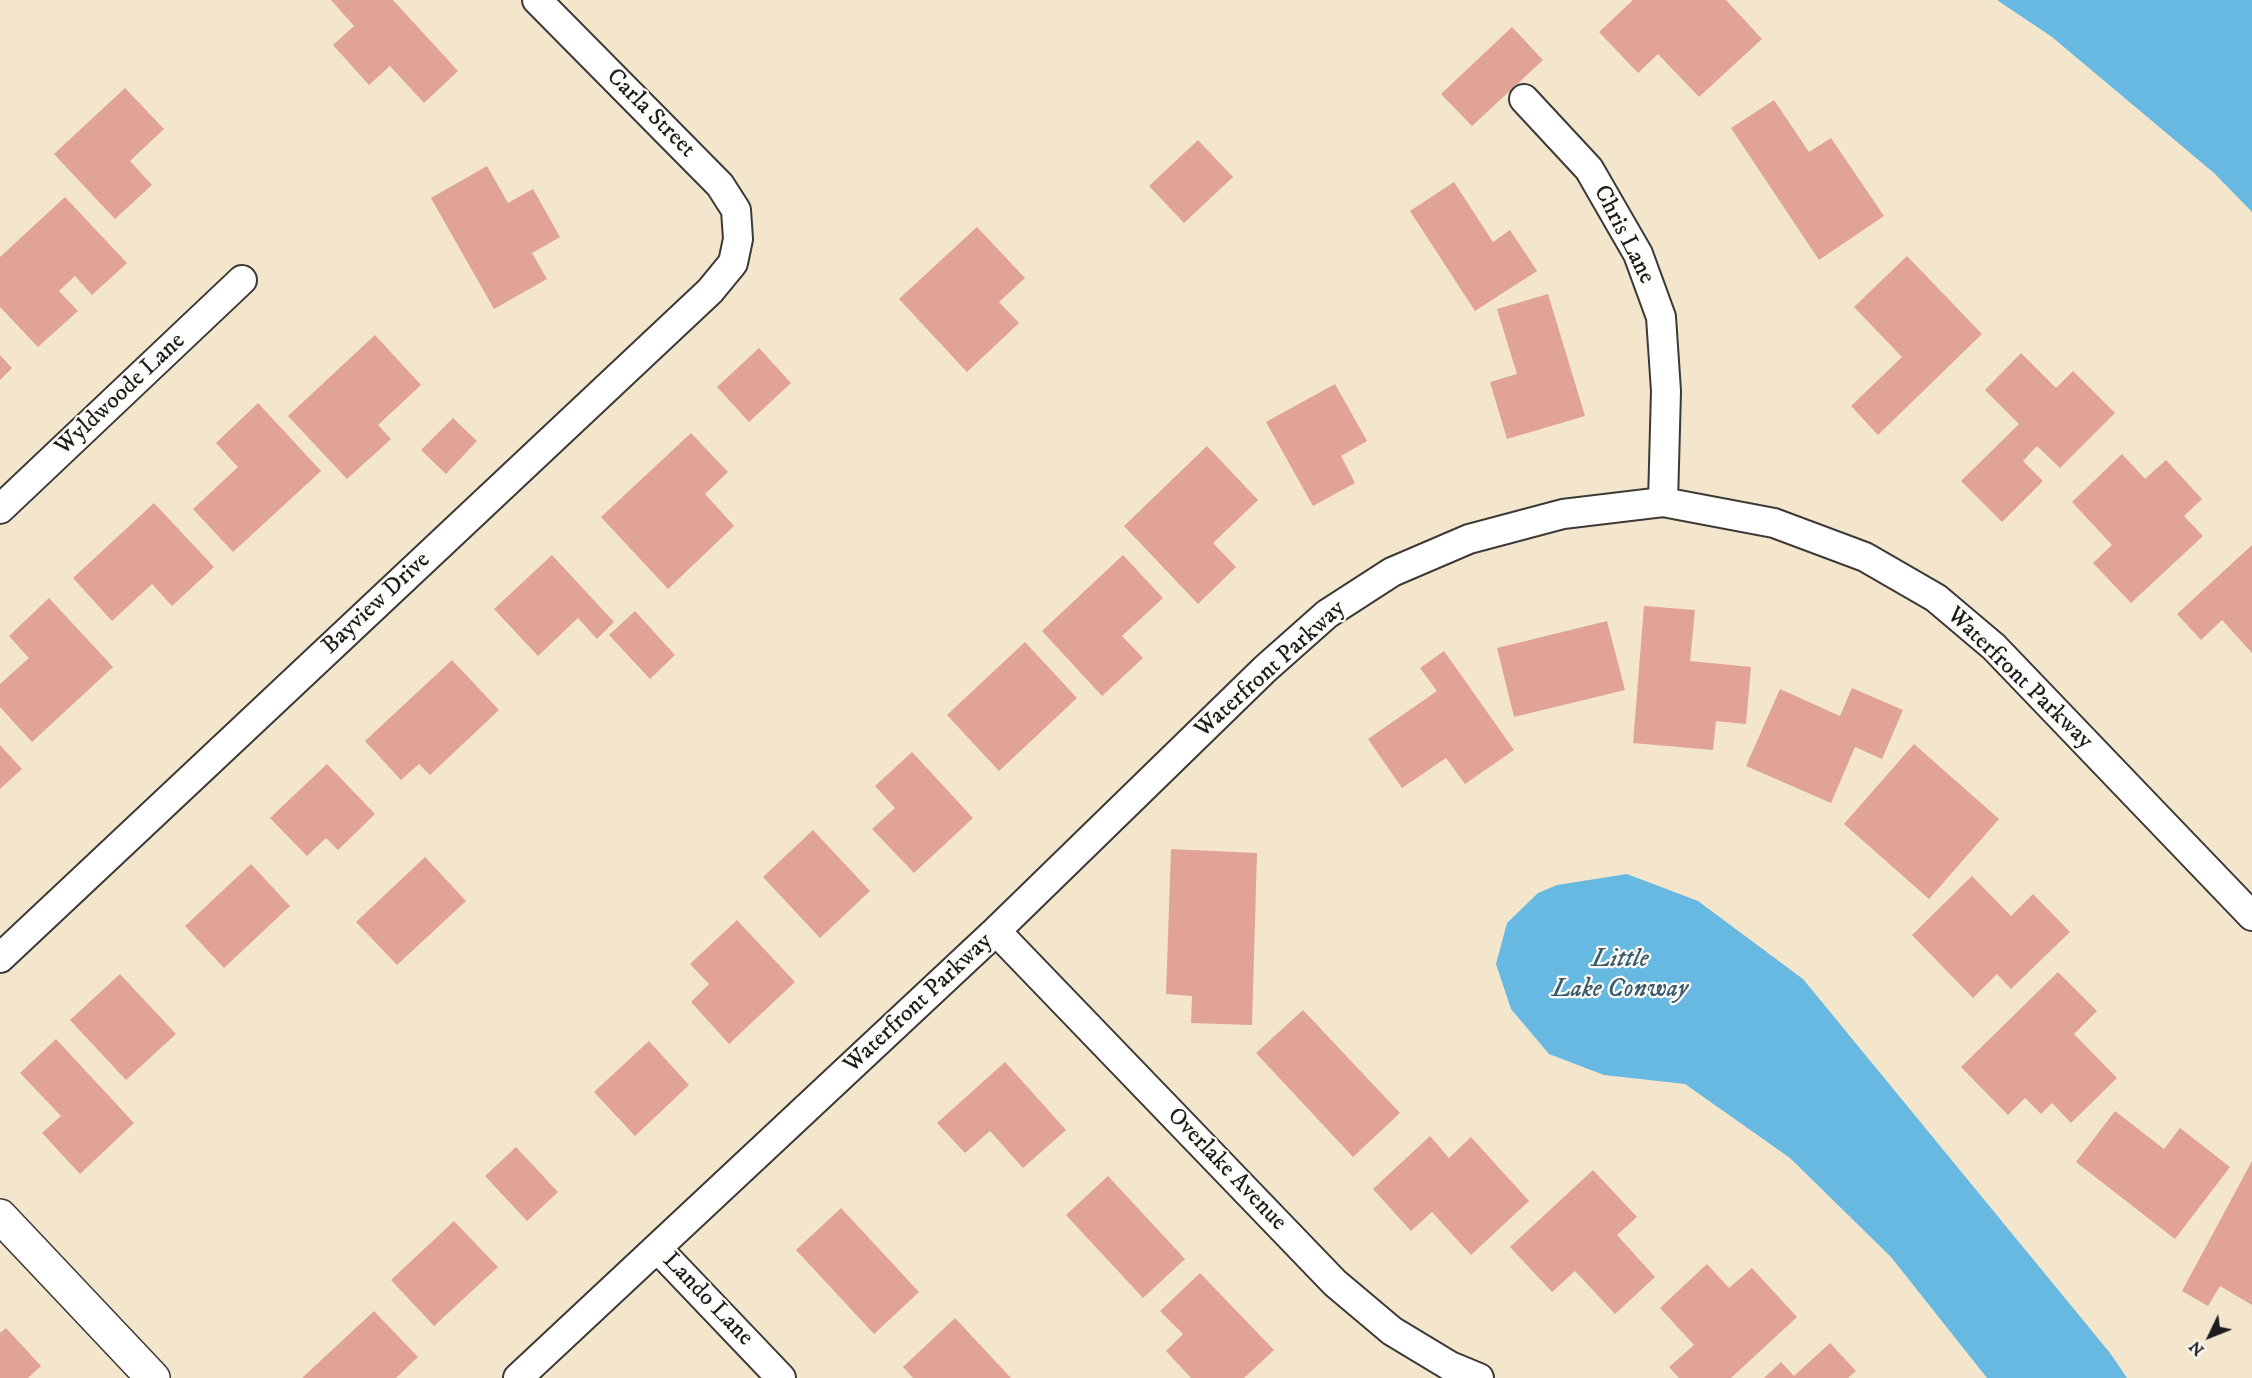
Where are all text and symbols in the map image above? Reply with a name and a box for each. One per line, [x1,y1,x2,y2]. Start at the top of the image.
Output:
street label: Carla Street [599,63,701,165]
street label: Chris Lane [1586,181,1660,289]
street label: Wyldwoode Lane [50,327,192,463]
street label: Bayview Drive [317,547,437,661]
street label: Waterfront Parkway [1190,595,1352,745]
street label: Waterfront Parkway [1940,602,2098,756]
street label: Waterfront Parkway [839,928,999,1080]
water label: Little Lake Conway [1552,945,1688,1006]
street label: Overlake Avenue [1160,1103,1292,1237]
street label: Lando Lane [655,1247,759,1353]
north arrow [2180,1306,2240,1366]
text: N [2185,1337,2209,1360]

